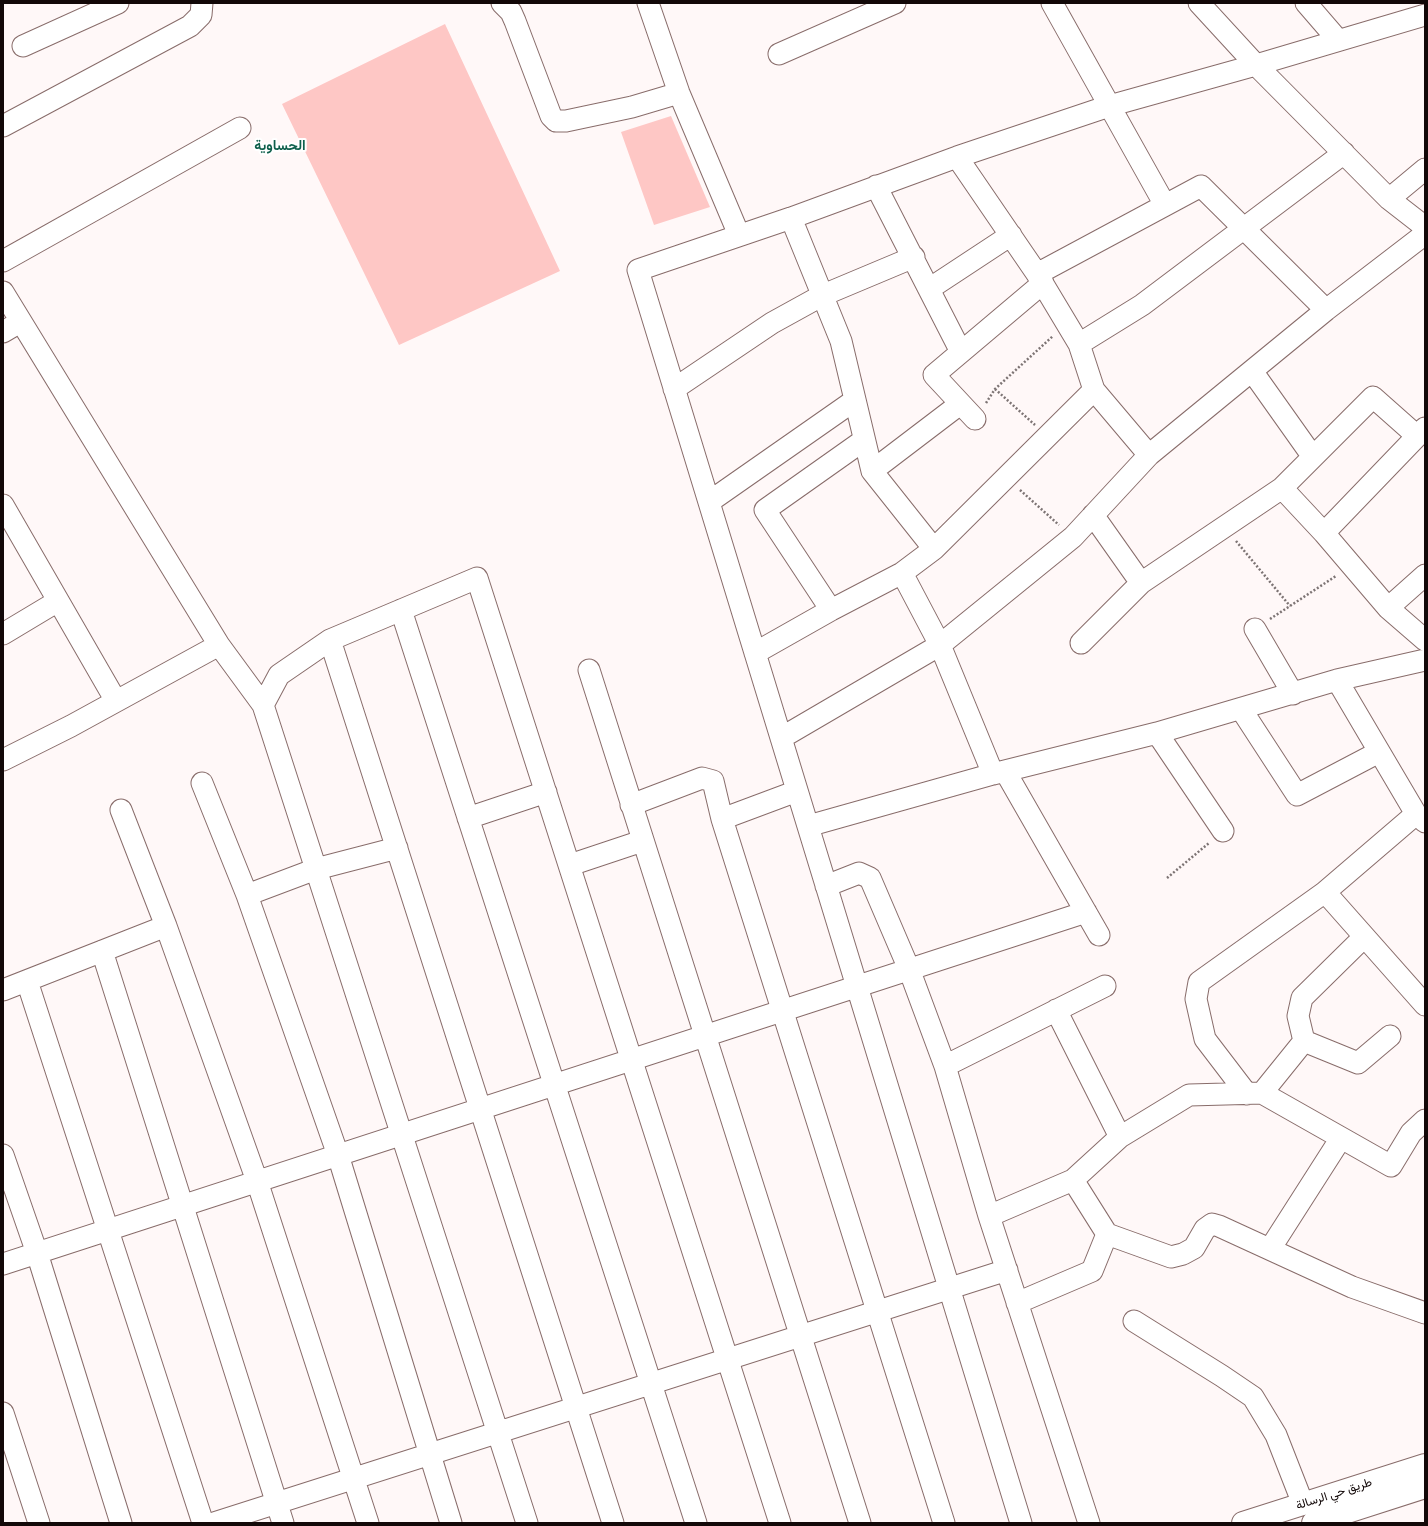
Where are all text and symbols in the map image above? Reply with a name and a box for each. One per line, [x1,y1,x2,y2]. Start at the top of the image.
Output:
district label: الحساوية [254,138,306,154]
street label: طريق حي الرسالة [1294,1475,1374,1513]

